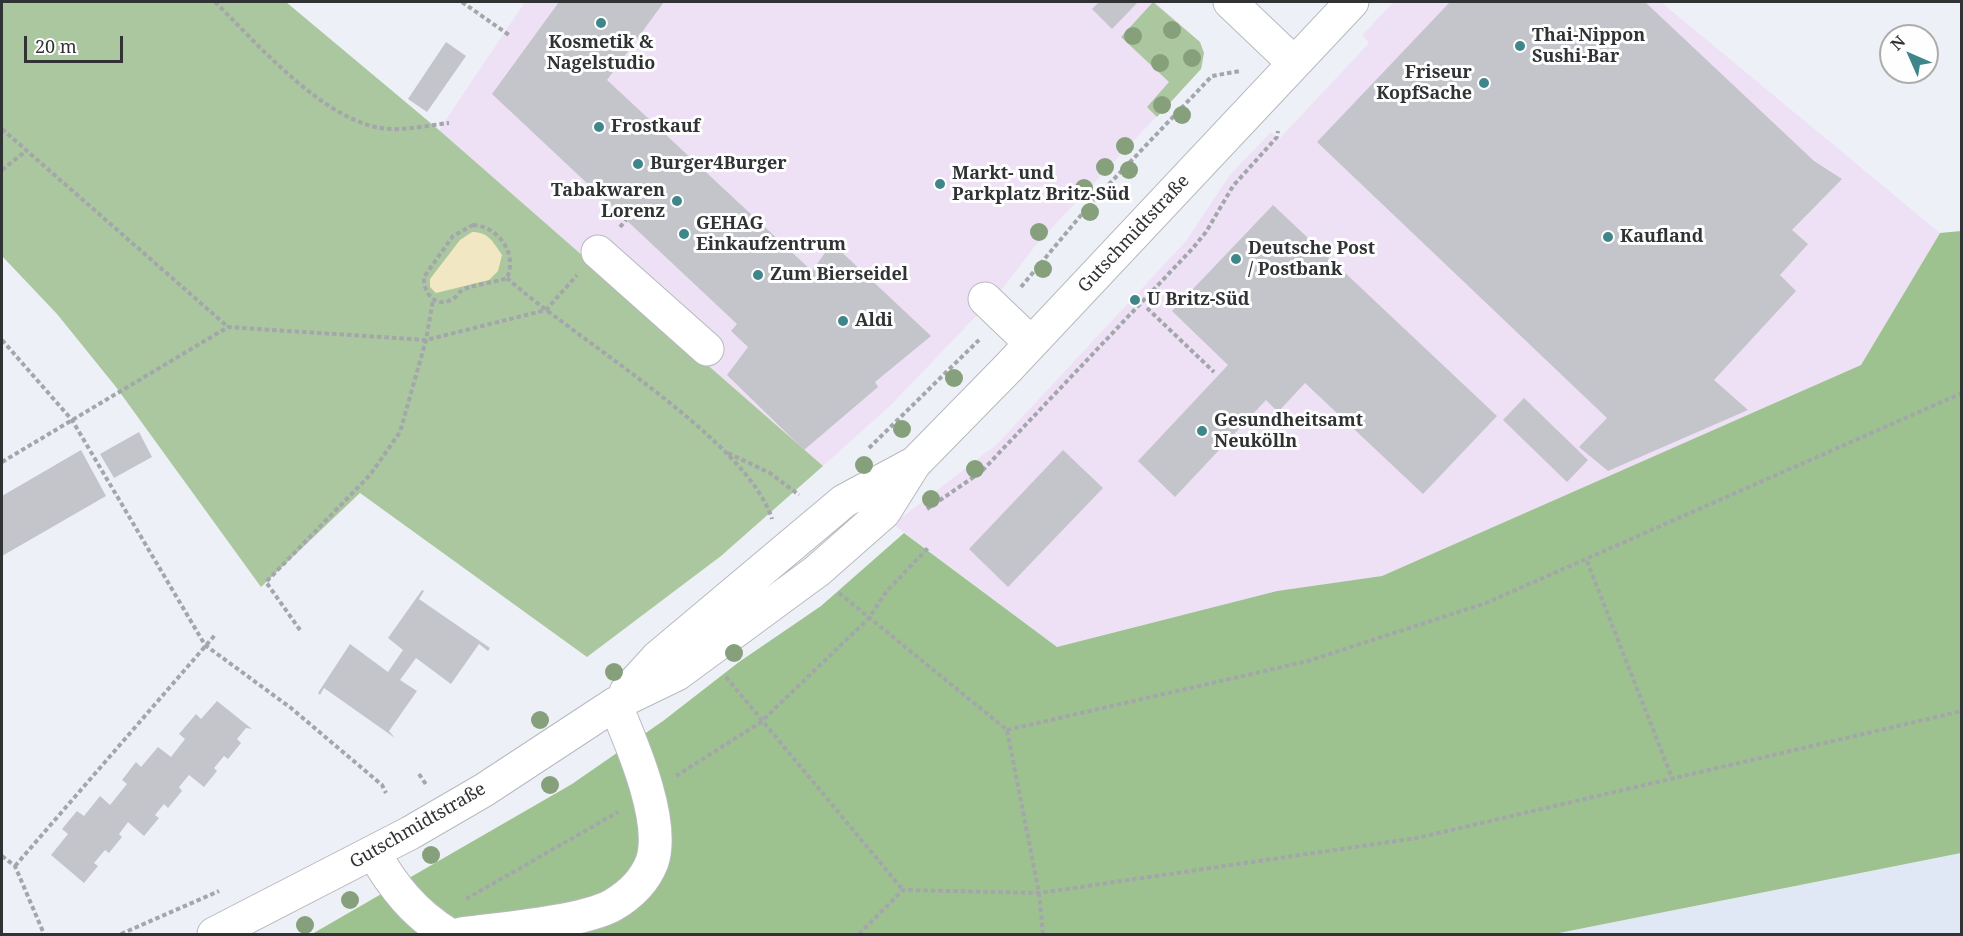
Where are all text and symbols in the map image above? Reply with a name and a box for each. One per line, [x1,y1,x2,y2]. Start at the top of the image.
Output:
marker: Kosmetik & Nagelstudio [594,16,608,30]
scale bar [27,24,126,62]
north arrow [1879,24,1939,84]
place label: Thai-Nippon Sushi-Bar [1532,25,1645,68]
text: N [1885,30,1910,55]
place label: Kosmetik & Nagelstudio [547,32,655,74]
text: 20 m [35,34,77,58]
marker: Thai-Nippon Sushi-Bar [1513,39,1527,53]
place label: Friseur KopfSache [1376,62,1472,104]
marker: Friseur KopfSache [1477,76,1491,90]
place label: Frostkauf [611,116,700,138]
marker: Frostkauf [592,120,606,134]
place label: Burger4Burger [650,153,787,175]
marker: Burger4Burger [631,157,645,171]
place label: Markt- und Parkplatz Britz-Süd [952,163,1130,206]
street label: Gutschmidtstraße [1074,171,1194,297]
marker: Markt- und Parkplatz Britz-Süd [933,177,947,191]
place label: Tabakwaren Lorenz [551,180,665,222]
marker: Tabakwaren Lorenz [670,194,684,208]
place label: GEHAG Einkaufzentrum [696,213,846,256]
place label: Kaufland [1620,226,1703,248]
marker: GEHAG Einkaufzentrum [677,227,691,241]
marker: Kaufland [1601,230,1615,244]
place label: Deutsche Post / Postbank [1248,238,1375,280]
marker: Deutsche Post / Postbank [1229,252,1243,266]
place label: Zum Bierseidel [770,264,908,286]
marker: Zum Bierseidel [751,268,765,282]
place label: U Britz-Süd [1147,289,1249,311]
marker: U Britz-Süd [1128,293,1142,307]
place label: Aldi [855,310,893,332]
marker: Aldi [836,314,850,328]
place label: Gesundheitsamt Neukölln [1214,410,1363,452]
marker: Gesundheitsamt Neukölln [1195,424,1209,438]
street label: Gutschmidtstraße [346,778,490,874]

